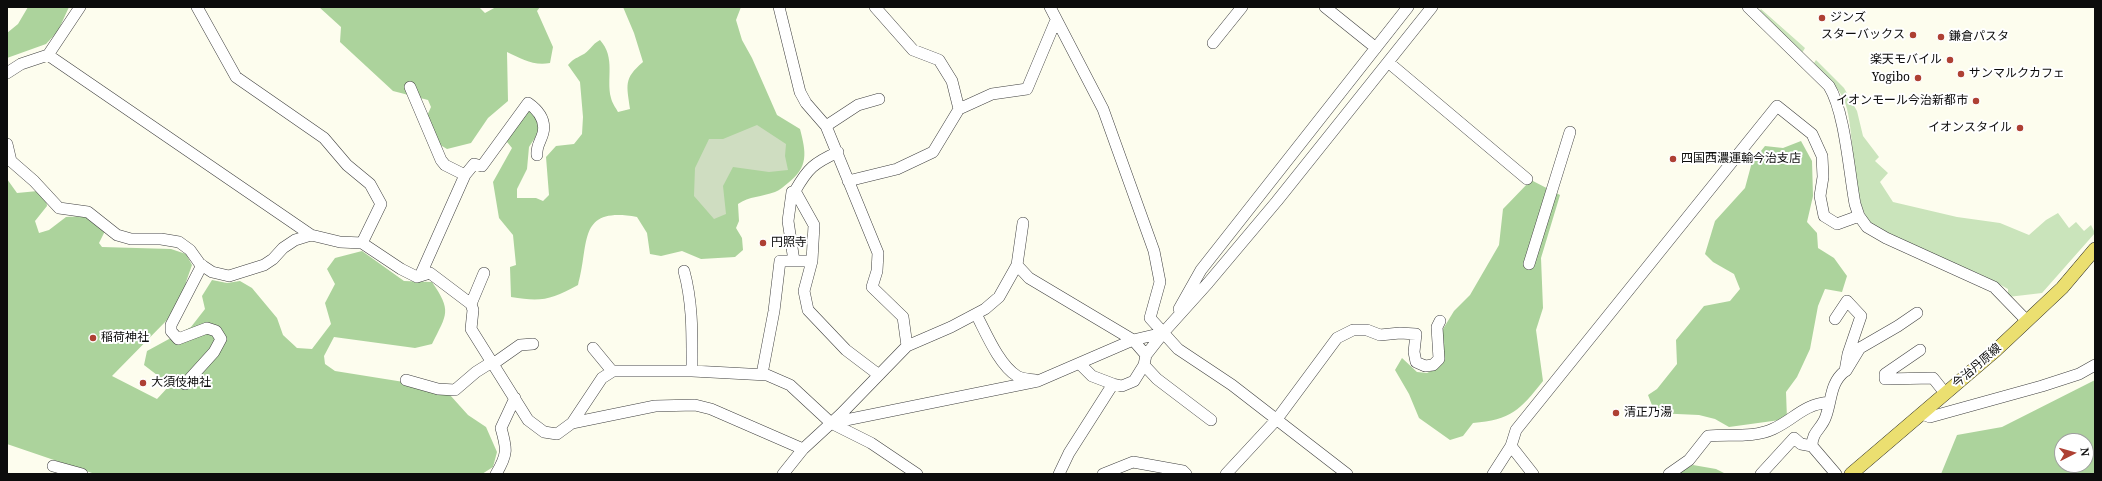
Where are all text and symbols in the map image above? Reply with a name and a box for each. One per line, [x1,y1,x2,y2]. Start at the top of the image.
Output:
place label: ジンズ [1830,11,1866,25]
marker: ジンズ [1817,13,1827,23]
place label: スターバックス [1821,28,1905,42]
marker: スターバックス [1908,30,1918,40]
place label: 鎌倉パスタ [1949,30,2009,44]
marker: 鎌倉パスタ [1936,32,1946,42]
place label: 楽天モバイル [1870,53,1942,67]
marker: 楽天モバイル [1945,55,1955,65]
place label: サンマルクカフェ [1969,67,2065,81]
marker: サンマルクカフェ [1956,69,1966,79]
place label: Yogibo [1872,71,1910,85]
marker: Yogibo [1913,73,1923,83]
place label: イオンモール今治新都市 [1836,94,1968,108]
marker: イオンモール今治新都市 [1971,96,1981,106]
place label: イオンスタイル [1928,121,2012,135]
marker: イオンスタイル [2015,123,2025,133]
place label: 四国西濃運輸今治支店 [1681,152,1801,166]
marker: 四国西濃運輸今治支店 [1668,154,1678,164]
place label: 円照寺 [771,236,807,250]
marker: 円照寺 [758,238,768,248]
place label: 稲荷神社 [101,331,149,345]
marker: 稲荷神社 [88,333,98,343]
street label: 今治丹原線 [1950,341,2004,391]
place label: 大須伎神社 [151,376,211,390]
marker: 大須伎神社 [138,378,148,388]
place label: 清正乃湯 [1624,406,1672,420]
marker: 清正乃湯 [1611,408,1621,418]
north arrow [2054,433,2094,473]
text: N [2078,447,2093,457]

